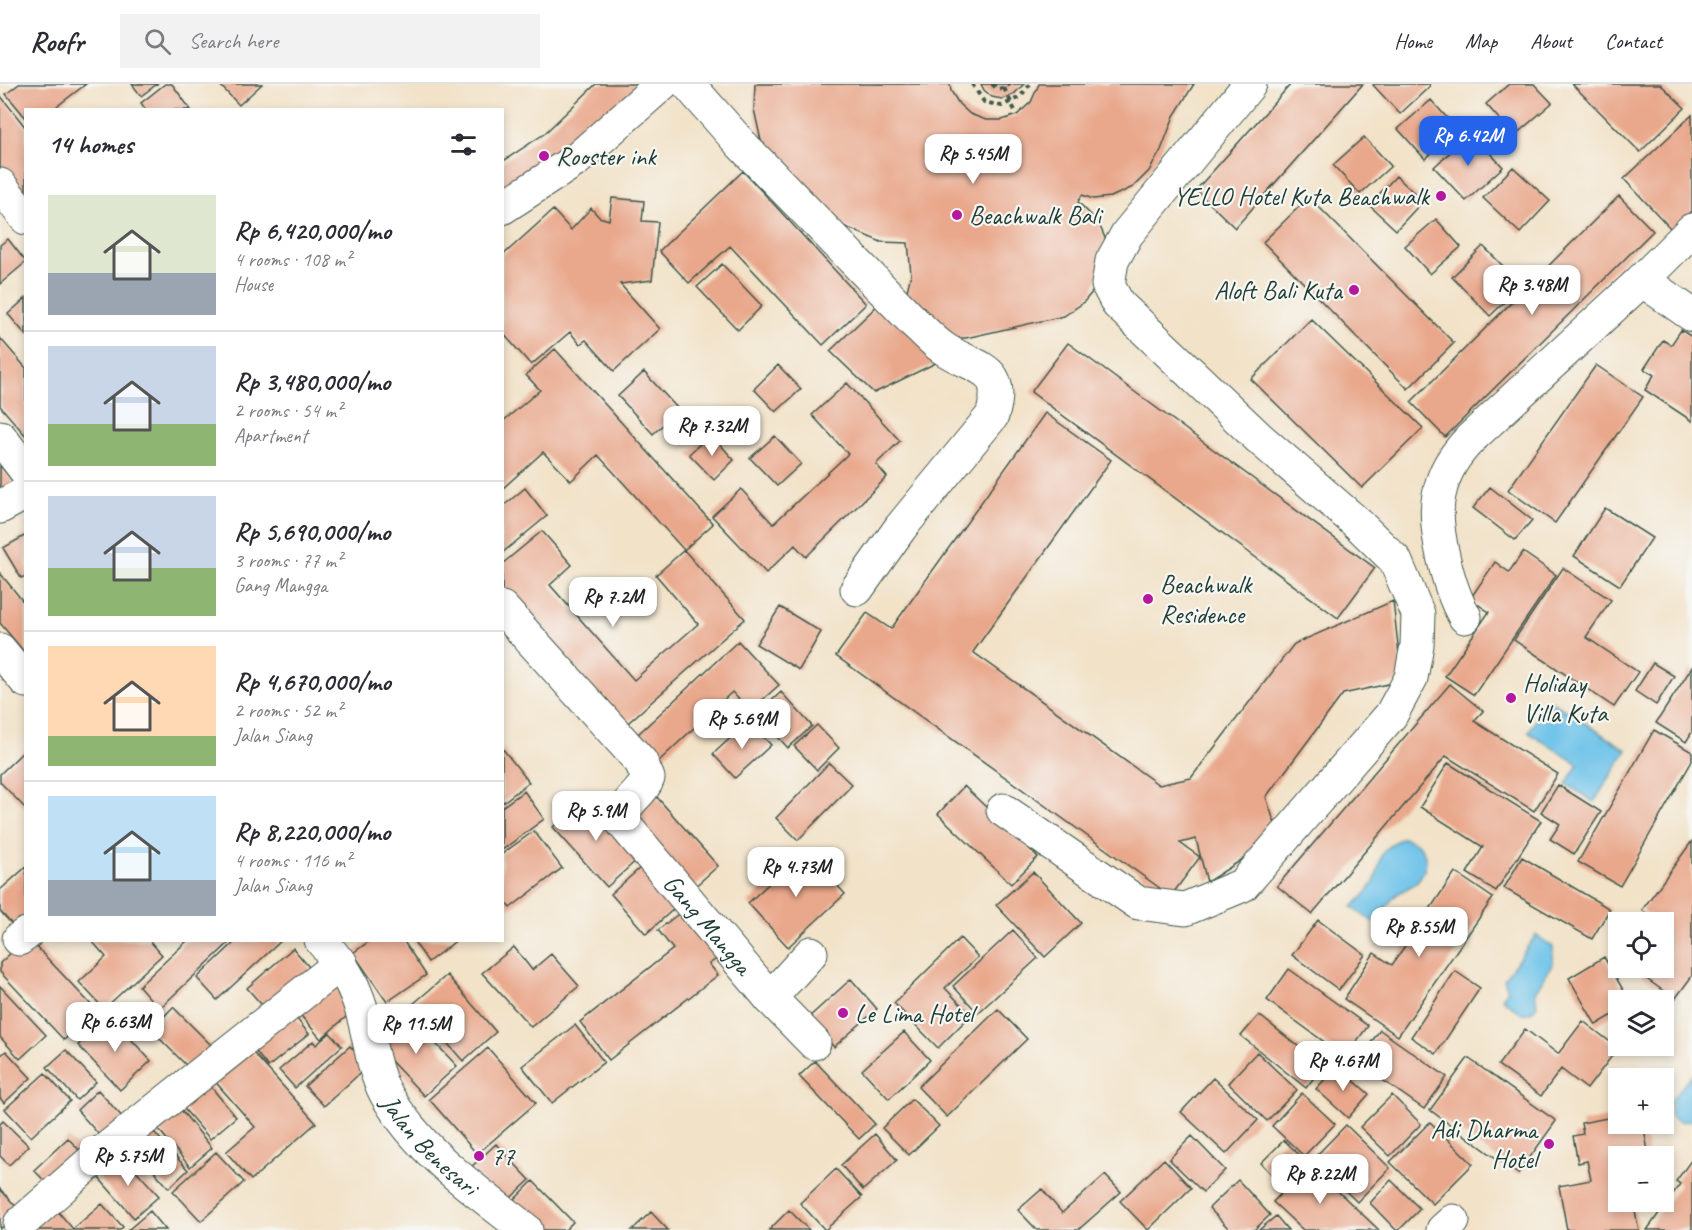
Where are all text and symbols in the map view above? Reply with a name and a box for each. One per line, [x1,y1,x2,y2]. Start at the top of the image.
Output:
search box [120,14,540,68]
text: Roofr [30,24,84,59]
icon: search [141,25,174,58]
text: Search here [189,27,278,55]
text: Home [1394,28,1432,54]
text: Map [1465,28,1497,54]
text: About [1530,28,1572,54]
text: Contact [1605,28,1662,54]
pin: Rp 6.42M [1406,116,1530,167]
text: Rp 6.42M [1433,123,1503,148]
text: 14 homes [48,128,133,161]
icon: filters [447,128,480,161]
pin: Rp 5.45M [911,134,1035,185]
place label: Rooster ink [556,140,657,173]
text: Rp 5.45M [939,141,1007,166]
marker: Rooster ink [537,149,551,163]
place label: YELLO Hotel Kuta Beachwalk [1173,180,1431,213]
marker: YELLO Hotel Kuta Beachwalk [1434,189,1448,203]
place label: Beachwalk Bali [969,199,1104,232]
marker: Beachwalk Bali [950,208,964,222]
text: Rp 6,420,000/mo [234,214,391,247]
icon: home [96,219,168,291]
text: 4 rooms · 108 m² [234,247,351,272]
pin: Rp 3.48M [1470,265,1594,316]
text: House [234,272,273,297]
text: Rp 3.48M [1497,272,1567,297]
place label: Aloft Bali Kuta [1214,274,1344,307]
marker: Aloft Bali Kuta [1347,283,1361,297]
text: Rp 3,480,000/mo [234,365,390,398]
icon: home [96,370,168,442]
text: 2 rooms · 54 m² [234,398,342,423]
pin: Rp 7.32M [650,406,774,457]
text: Rp 7.32M [677,413,747,438]
text: Apartment [234,423,307,448]
text: Rp 5,690,000/mo [234,515,390,548]
icon: home [96,520,168,592]
text: 3 rooms · 77 m² [234,548,342,573]
place label: Beachwalk Residence [1160,568,1253,631]
text: Gang Mangga [234,573,327,598]
pin: Rp 7.2M [558,577,668,628]
text: Rp 7.2M [583,584,643,609]
marker: Beachwalk Residence [1141,592,1155,606]
text: Rp 4,670,000/mo [234,665,391,698]
place label: Holiday Villa Kuta [1523,667,1609,730]
icon: home [96,670,168,742]
marker: Holiday Villa Kuta [1504,691,1518,705]
text: 2 rooms · 52 m² [234,698,342,723]
pin: Rp 5.69M [680,699,804,750]
text: Rp 5.69M [707,706,777,731]
text: Jalan Siang [234,723,312,748]
pin: Rp 5.9M [541,791,651,842]
text: Rp 5.9M [566,798,626,823]
text: Rp 8,220,000/mo [234,815,390,848]
icon: home [96,820,168,892]
pin: Rp 4.73M [734,847,858,898]
text: 4 rooms · 116 m² [234,848,351,873]
text: Rp 4.73M [761,854,831,879]
street label: Gang Mangga [656,867,761,983]
text: Jalan Siang [234,873,312,898]
pin: Rp 8.55M [1357,907,1481,958]
map controls [1608,912,1674,1212]
button: locate [1608,912,1674,978]
text: Rp 8.55M [1385,914,1453,939]
button: layers [1608,990,1674,1056]
place label: Le Lima Hotel [855,997,978,1030]
pin: Rp 6.63M [53,1002,177,1053]
pin: Rp 11.5M [354,1004,478,1055]
marker: Le Lima Hotel [836,1006,850,1020]
text: Rp 6.63M [80,1009,150,1034]
text: Rp 11.5M [382,1011,450,1036]
pin: Rp 4.67M [1281,1041,1405,1092]
text: Rp 4.67M [1308,1048,1378,1073]
button: + [1608,1068,1674,1134]
street label: Jalan Benesari [373,1087,487,1205]
place label: Adi Dharma Hotel [1431,1113,1542,1176]
pin: Rp 5.75M [66,1136,190,1187]
marker: Adi Dharma Hotel [1542,1137,1556,1151]
place label: 77 [491,1140,516,1173]
text: Rp 5.75M [94,1143,162,1168]
button: − [1608,1146,1674,1212]
marker: 77 [472,1149,486,1163]
pin: Rp 8.22M [1258,1154,1382,1205]
text: Rp 8.22M [1285,1161,1355,1186]

